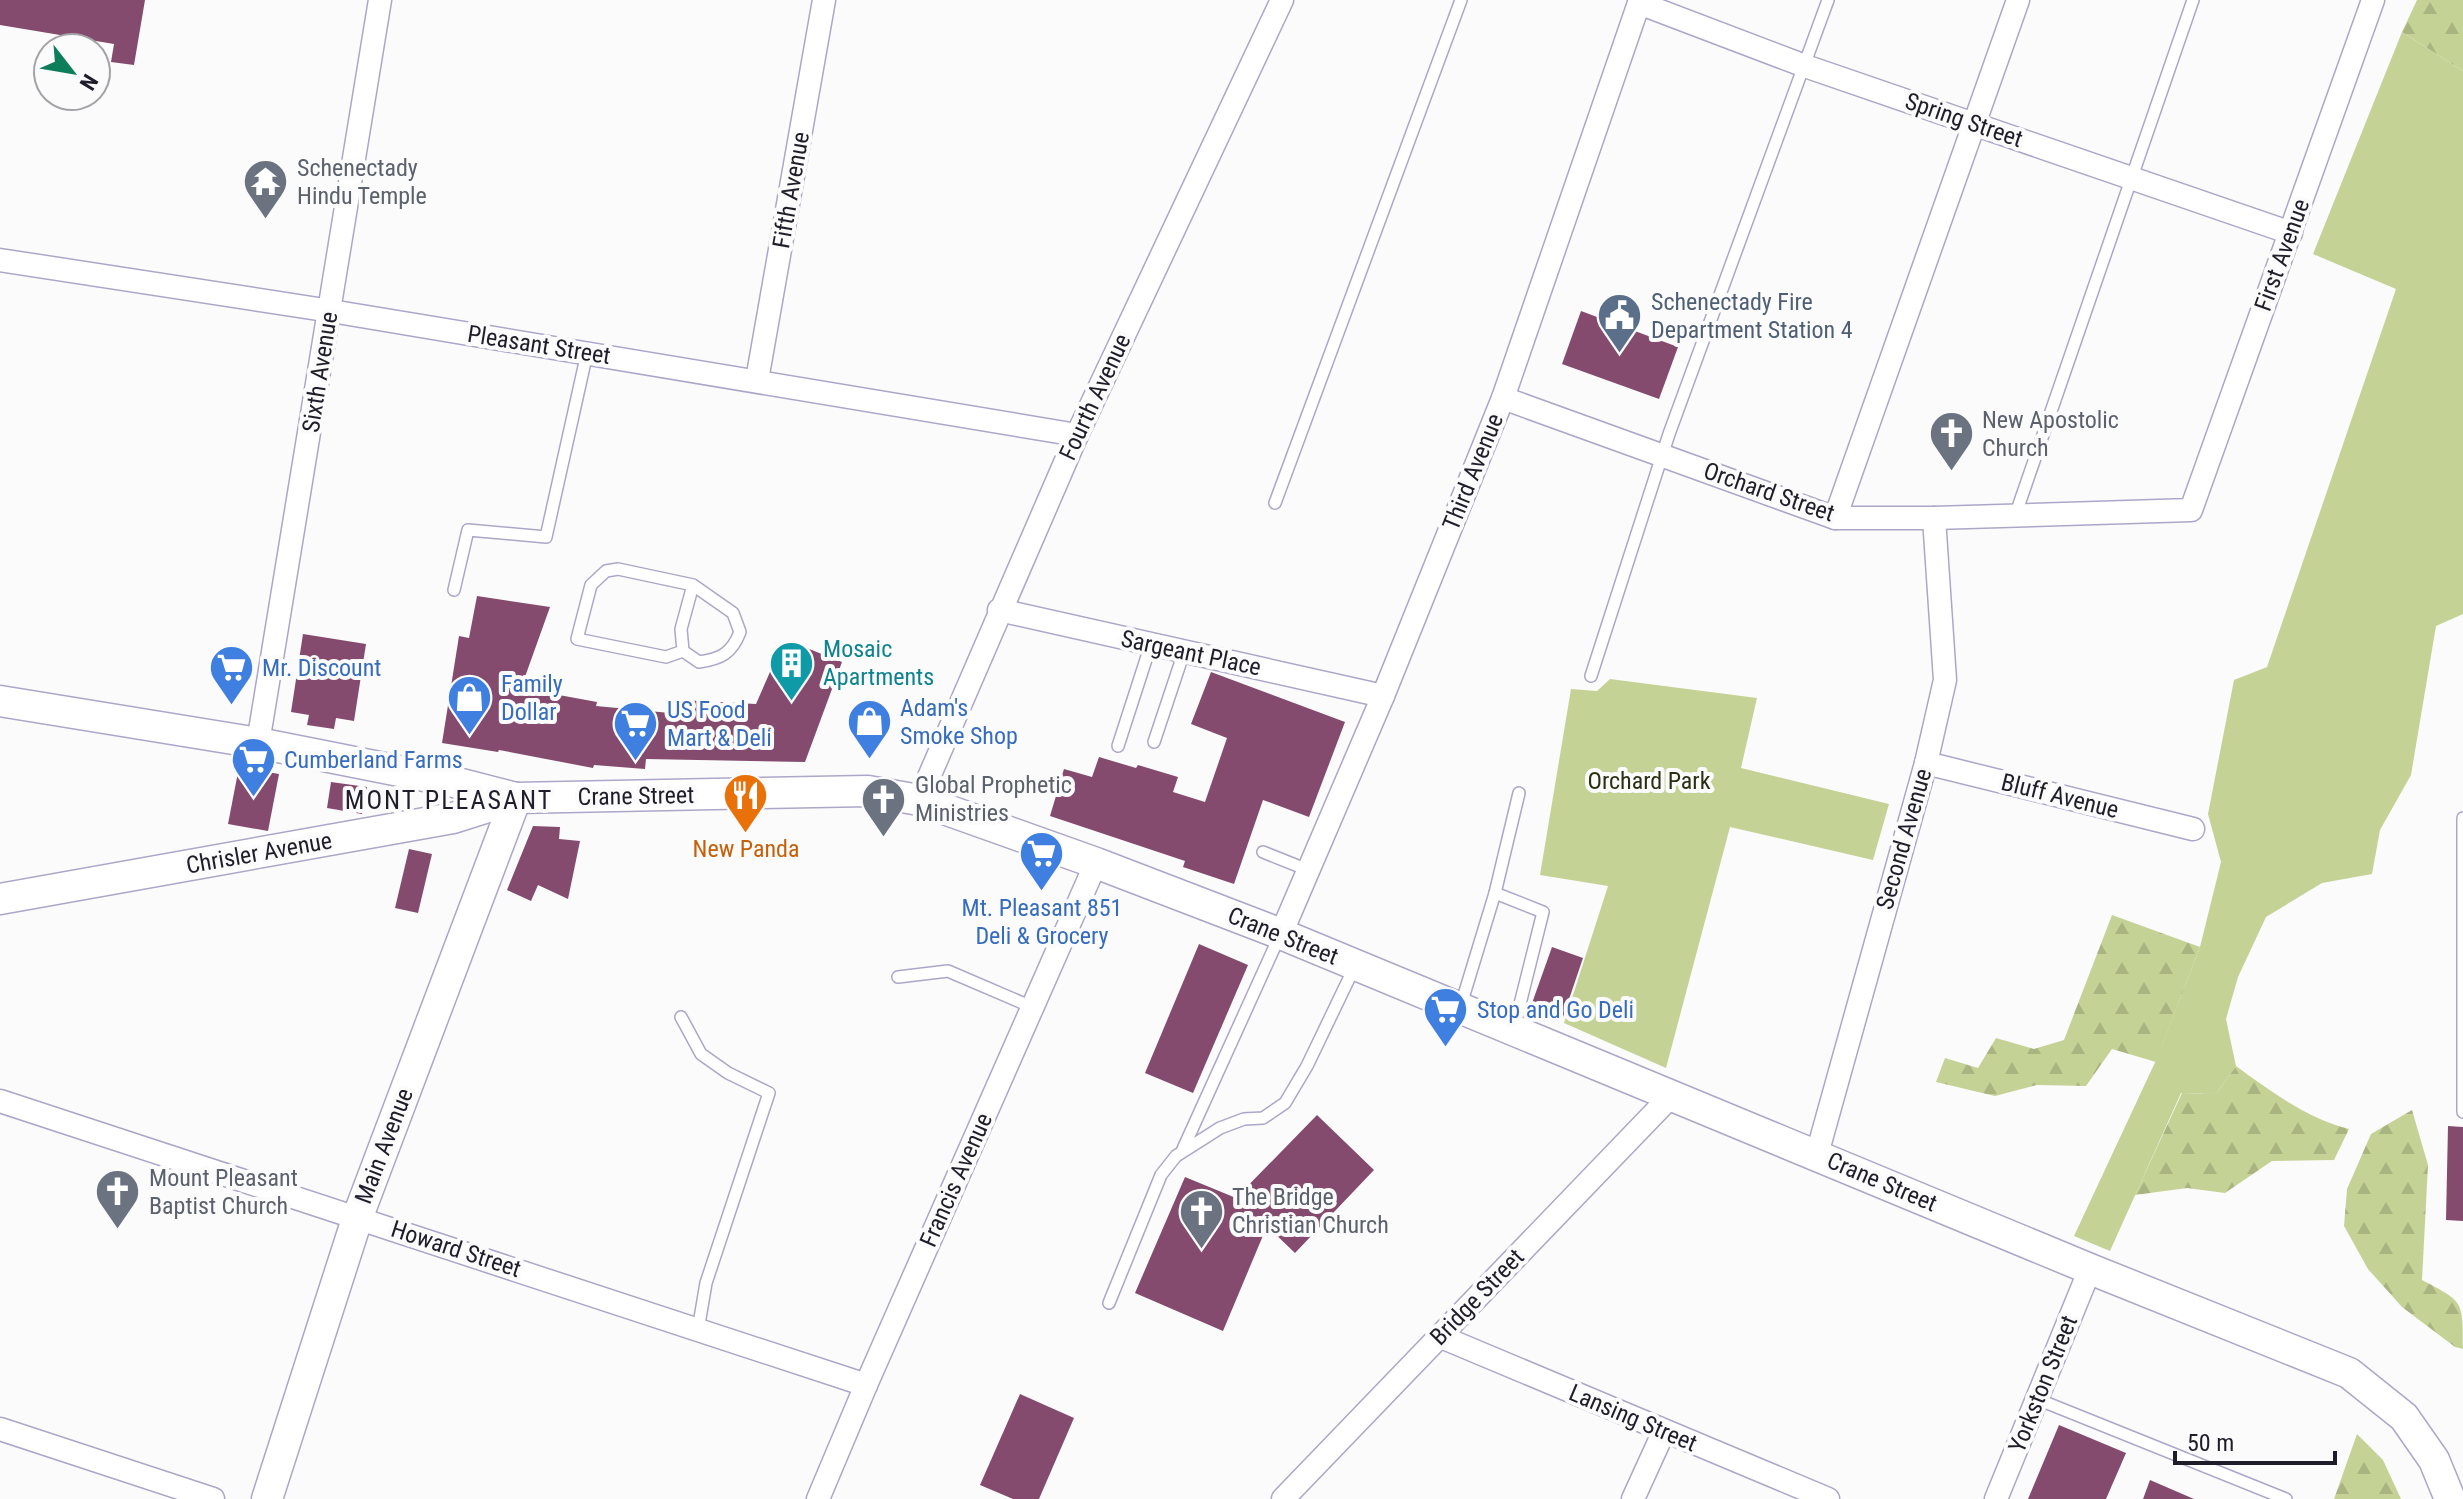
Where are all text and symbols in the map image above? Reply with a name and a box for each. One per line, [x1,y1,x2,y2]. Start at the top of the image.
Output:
north arrow [32,32,112,112]
text: N [75,70,103,94]
street label: Spring Street [1902,87,2026,153]
street label: Fifth Avenue [767,129,815,251]
place label: Schenectady Hindu Temple [297,154,427,210]
temple icon: Schenectady Hindu Temple [242,158,290,221]
street label: First Avenue [2249,195,2315,315]
place label: Schenectady Fire Department Station 4 [1651,288,1853,344]
public building icon: Schenectady Fire Department Station 4 [1596,292,1644,355]
street label: Sixth Avenue [297,310,343,434]
street label: Pleasant Street [465,320,613,370]
street label: Fourth Avenue [1054,329,1136,465]
place label: New Apostolic Church [1982,406,2119,462]
street label: Third Avenue [1437,410,1509,534]
church icon: New Apostolic Church [1927,410,1975,473]
street label: Orchard Street [1700,457,1838,527]
street label: Sargeant Place [1118,624,1264,682]
place label: Mosaic Apartments [823,635,934,691]
building icon: Mosaic Apartments [768,639,816,702]
supermarket icon: Mr. Discount [207,644,255,707]
place label: Mr. Discount [262,654,381,682]
place label: Family Dollar [501,670,563,726]
shop icon: Family Dollar [446,674,494,737]
place label: Adam's Smoke Shop [900,694,1018,750]
place label: US Food Mart & Deli [667,696,772,752]
shop icon: Adam's Smoke Shop [845,698,893,761]
supermarket icon: US Food Mart & Deli [612,700,660,763]
supermarket icon: Cumberland Farms [229,736,277,799]
place label: Cumberland Farms [284,746,463,774]
street label: Second Avenue [1871,765,1937,913]
park label: Orchard Park [1588,767,1711,795]
street label: Bluff Avenue [1998,768,2122,824]
restaurant icon: New Panda [722,771,770,834]
place label: Global Prophetic Ministries [915,771,1072,827]
church icon: Global Prophetic Ministries [860,775,908,838]
street label: Crane Street [577,781,695,811]
district label: MONT PLEASANT [345,785,553,815]
street label: Chrisler Avenue [184,826,334,880]
supermarket icon: Mt. Pleasant 851 Deli & Grocery [1018,830,1066,893]
place label: New Panda [693,835,799,863]
place label: Mt. Pleasant 851 Deli & Grocery [962,894,1122,950]
street label: Crane Street [1224,901,1342,971]
supermarket icon: Stop and Go Deli [1422,986,1470,1049]
place label: Stop and Go Deli [1477,996,1634,1024]
street label: Main Avenue [349,1084,419,1208]
street label: Francis Avenue [914,1109,998,1251]
street label: Crane Street [1823,1146,1941,1218]
place label: Mount Pleasant Baptist Church [149,1164,298,1220]
church icon: Mount Pleasant Baptist Church [94,1168,142,1231]
place label: The Bridge Christian Church [1232,1183,1389,1239]
church icon: The Bridge Christian Church [1177,1187,1225,1250]
street label: Howard Street [388,1215,524,1283]
street label: Bridge Street [1424,1243,1530,1351]
street label: Yorkston Street [2003,1311,2083,1457]
street label: Lansing Street [1565,1379,1701,1457]
scale bar [2175,1415,2335,1465]
text: 50 m [2187,1429,2234,1457]

